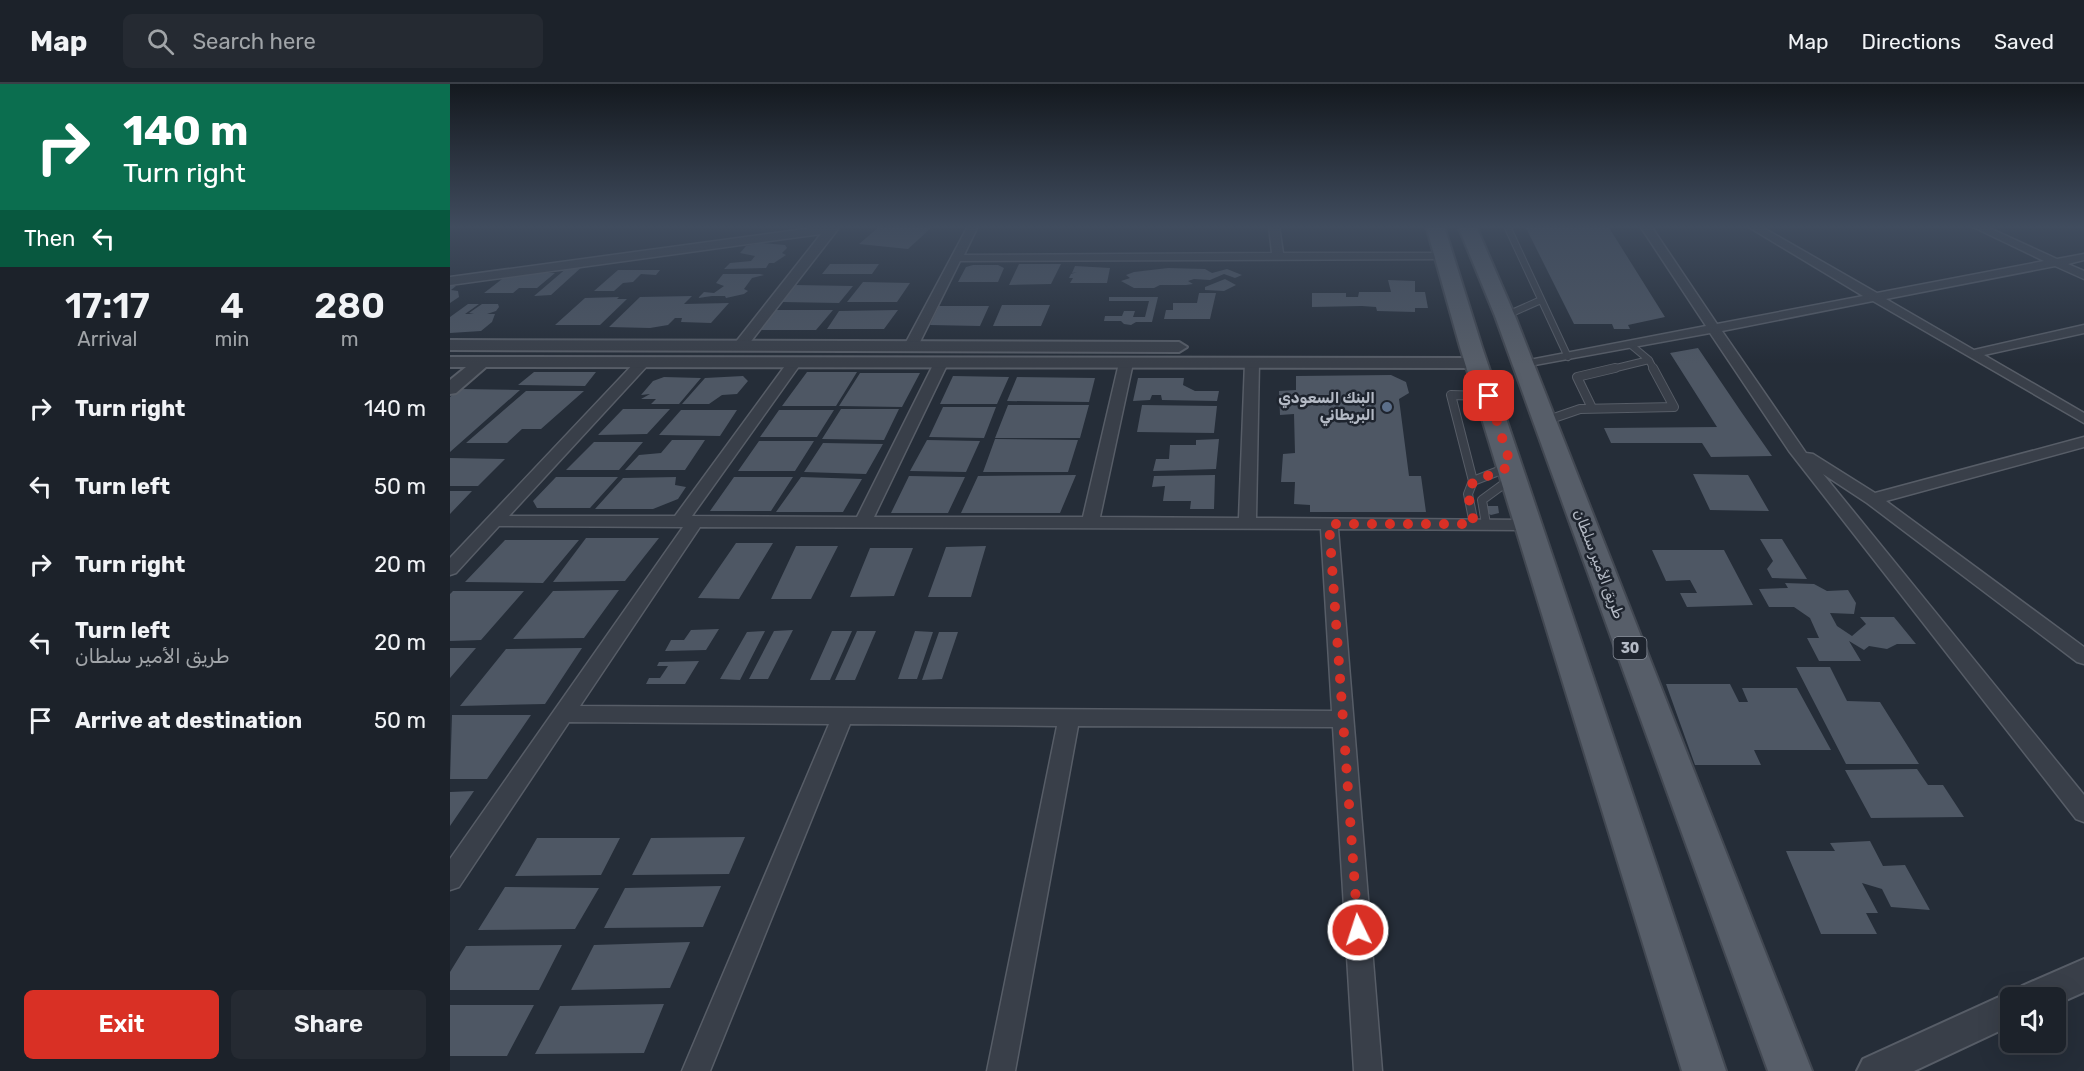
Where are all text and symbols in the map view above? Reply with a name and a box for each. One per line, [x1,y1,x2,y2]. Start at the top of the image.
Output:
search box [123,14,543,68]
text: Map [30,25,87,58]
icon: search [144,25,177,58]
text: Search here [192,28,316,55]
text: Map [1788,29,1829,54]
text: Directions [1862,29,1961,54]
text: Saved [1994,29,2054,54]
text: 140 m [123,106,249,156]
icon: right [24,108,102,186]
text: Turn right [123,157,246,189]
icon: left [87,222,120,255]
text: Then [24,225,75,252]
text: 17:17 [65,284,150,327]
text: 4 [220,284,244,327]
text: 280 [314,284,385,327]
text: Arrival [77,327,137,351]
text: min [215,327,249,351]
text: m [341,327,359,351]
pin [1463,370,1514,421]
icon: arrive [1472,379,1505,412]
place label: البنك السعودي البريطاني [1278,389,1375,427]
icon: right [24,392,57,425]
text: Turn right [75,395,185,422]
text: 140 m [364,395,426,422]
marker: البنك السعودي البريطاني [1380,400,1394,414]
icon: left [24,470,57,503]
text: Turn left [75,473,170,500]
text: 50 m [374,473,426,500]
street label: طريق الأمير سلطان [1570,507,1628,621]
icon: right [24,548,57,581]
text: Turn right [75,551,185,578]
text: 20 m [374,551,426,578]
text: Turn left [75,617,170,644]
icon: left [24,626,57,659]
text: 20 m [374,629,426,656]
road number: 30 [1614,637,1646,659]
text: طريق الأمير سلطان [75,644,230,668]
icon: arrive [24,704,57,737]
text: Arrive at destination [75,707,302,734]
text: 50 m [374,707,426,734]
position arrow [1326,898,1390,962]
map controls [2000,987,2066,1053]
button: sound [2000,987,2066,1053]
button: Exit [24,990,219,1059]
button: Share [231,990,426,1059]

